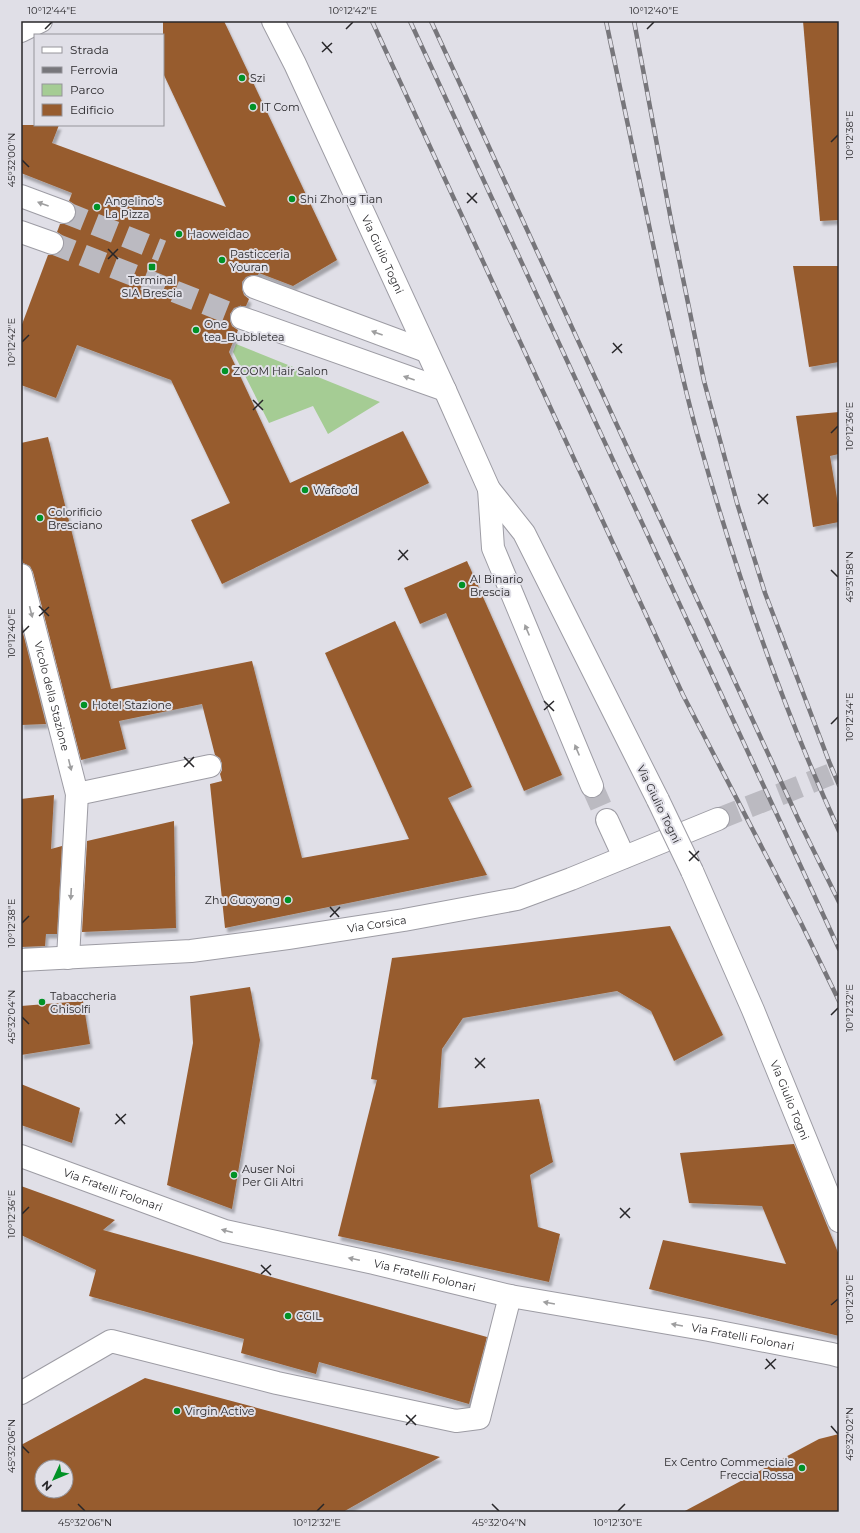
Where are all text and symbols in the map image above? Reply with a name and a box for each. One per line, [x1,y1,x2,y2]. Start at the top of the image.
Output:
text: 10°12'44"E [27,4,77,17]
text: 10°12'42"E [329,4,378,17]
text: 10°12'40"E [629,4,679,17]
legend [34,34,164,126]
text: Strada [70,42,109,57]
text: Ferrovia [70,62,118,77]
place label: Szi [250,71,265,85]
marker: Szi [237,73,247,83]
text: Parco [70,82,104,97]
place label: IT Com [261,100,300,114]
text: Edificio [70,102,114,117]
marker: IT Com [248,102,258,112]
text: 10°12'38"E [843,110,856,159]
text: 45°32'00"N [5,133,18,188]
place label: Shi Zhong Tian [300,192,383,206]
place label: Angelino's La Pizza [105,194,163,221]
marker: Shi Zhong Tian [287,194,297,204]
one-way arrow [36,201,48,207]
marker: Angelino's La Pizza [92,202,102,212]
street label: Via Giulio Togni [359,213,407,296]
place label: Haoweidao [187,227,249,241]
marker: Haoweidao [174,229,184,239]
place label: Pasticceria Youran [230,247,290,274]
marker: Pasticceria Youran [217,255,227,265]
marker: Terminal SIA Brescia [147,262,157,272]
place label: Terminal SIA Brescia [122,273,183,300]
text: 10°12'42"E [5,317,18,366]
place label: One tea_Bubbletea [204,317,285,344]
marker: One tea_Bubbletea [191,325,201,335]
one-way arrow [370,329,382,335]
place label: ZOOM Hair Salon [233,364,328,378]
marker: ZOOM Hair Salon [220,366,230,376]
one-way arrow [402,374,414,380]
text: 10°12'36"E [843,401,856,450]
place label: Wafoo'd [313,483,358,497]
marker: Wafoo'd [300,485,310,495]
place label: Colorificio Bresciano [48,505,103,532]
marker: Colorificio Bresciano [35,513,45,523]
text: 45°31'58"N [843,551,856,603]
place label: Al Binario Brescia [470,572,523,599]
marker: Al Binario Brescia [457,580,467,590]
one-way arrow [28,606,34,619]
text: 10°12'40"E [5,608,18,658]
one-way arrow [524,625,530,636]
street label: Vicolo della Stazione [31,640,73,753]
text: 10°12'34"E [843,692,856,741]
place label: Hotel Stazione [92,698,172,712]
marker: Hotel Stazione [79,700,89,710]
one-way arrow [574,744,581,756]
one-way arrow [67,759,73,772]
street label: Via Giulio Togni [634,763,684,845]
one-way arrow [68,888,75,900]
place label: Zhu Guoyong [205,893,280,907]
marker: Zhu Guoyong [283,895,293,905]
text: 10°12'38"E [5,898,18,947]
street label: Via Corsica [346,913,407,936]
text: 10°12'32"E [843,984,856,1032]
place label: Tabaccheria Ghisolfi [50,989,116,1016]
text: 45°32'04"N [5,990,18,1044]
marker: Tabaccheria Ghisolfi [37,997,47,1007]
street label: Via Giulio Togni [767,1058,812,1142]
place label: Auser Noi Per Gli Altri [242,1162,304,1189]
street label: Via Fratelli Folonari [61,1165,165,1214]
marker: Auser Noi Per Gli Altri [229,1170,239,1180]
text: 10°12'36"E [5,1189,18,1238]
one-way arrow [221,1228,233,1234]
one-way arrow [348,1256,360,1262]
street label: Via Fratelli Folonari [372,1256,477,1294]
text: 10°12'30"E [843,1274,856,1324]
one-way arrow [543,1299,555,1305]
place label: CGIL [296,1309,322,1323]
marker: CGIL [283,1311,293,1321]
street label: Via Fratelli Folonari [690,1320,796,1353]
one-way arrow [671,1321,683,1327]
place label: Virgin Active [185,1404,255,1418]
marker: Virgin Active [172,1406,182,1416]
text: 45°32'02"N [843,1407,856,1461]
text: 45°32'06"N [5,1419,18,1473]
place label: Ex Centro Commerciale Freccia Rossa [664,1455,794,1482]
north arrow [34,1459,74,1499]
marker: Ex Centro Commerciale Freccia Rossa [797,1463,807,1473]
text: N [39,1478,55,1494]
text: 45°32'06"N [58,1516,112,1529]
text: 10°12'32"E [293,1516,341,1529]
text: 45°32'04"N [472,1516,526,1529]
text: 10°12'30"E [593,1516,643,1529]

